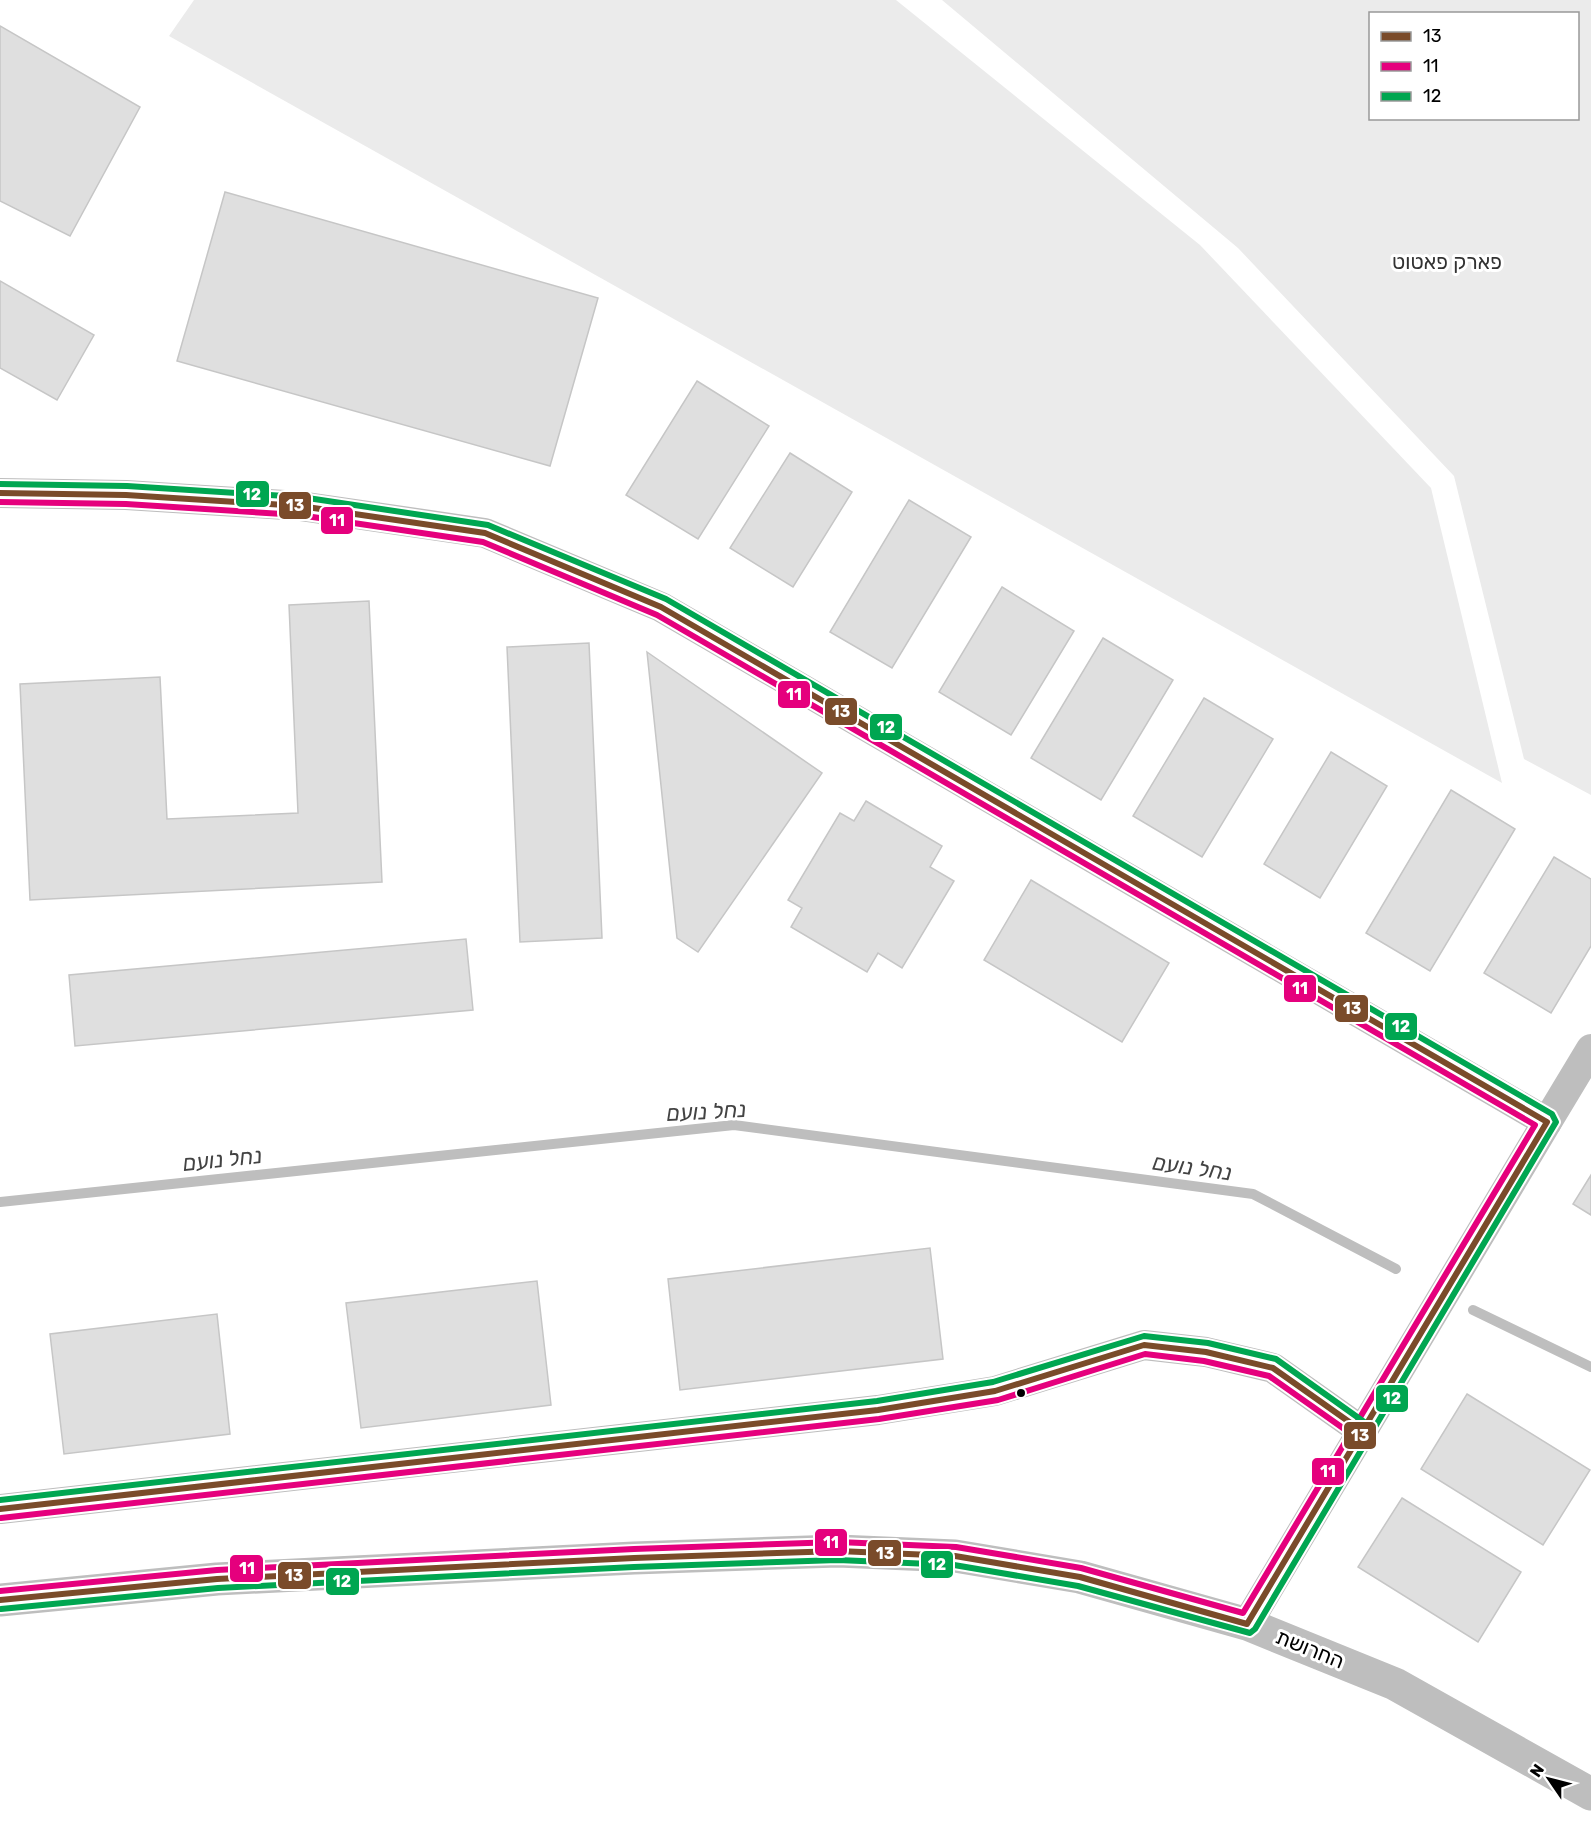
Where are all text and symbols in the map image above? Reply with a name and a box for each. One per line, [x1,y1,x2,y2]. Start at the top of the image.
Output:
legend [1369,12,1579,120]
text: 13 [1423,25,1442,47]
text: 11 [1423,55,1438,77]
text: 12 [1423,85,1441,107]
park label: פארק פאטוט [1392,249,1502,274]
line badge: 12 [235,480,270,508]
text: 12 [243,485,261,504]
line badge: 13 [278,491,312,520]
text: 13 [286,496,304,515]
line badge: 11 [320,506,354,535]
text: 11 [329,511,345,530]
line badge: 11 [777,680,811,709]
text: 11 [786,685,802,704]
line badge: 13 [824,697,858,726]
text: 13 [832,702,850,721]
line badge: 12 [869,713,903,741]
text: 12 [877,718,895,737]
line badge: 11 [1283,974,1317,1003]
text: 11 [1292,979,1308,998]
line badge: 13 [1334,994,1369,1023]
text: 13 [1343,999,1361,1018]
line badge: 12 [1384,1012,1418,1041]
text: 12 [1392,1017,1410,1036]
water label: נחל נועם [665,1096,747,1127]
water label: נחל נועם [181,1142,263,1177]
water label: נחל נועם [1151,1149,1233,1186]
line badge: 12 [1375,1384,1409,1413]
unlabelled marker [1015,1387,1027,1399]
text: 12 [1383,1389,1401,1408]
line badge: 13 [1343,1421,1377,1450]
text: 13 [1351,1426,1369,1445]
line badge: 11 [1311,1457,1345,1486]
text: 11 [1320,1462,1336,1481]
line badge: 11 [814,1528,848,1557]
text: 11 [823,1533,839,1552]
line badge: 13 [867,1539,902,1567]
text: 13 [876,1544,894,1563]
line badge: 12 [920,1550,954,1579]
line badge: 11 [229,1554,264,1583]
text: 12 [928,1555,946,1574]
text: 11 [239,1559,255,1578]
line badge: 13 [277,1561,312,1590]
text: 13 [285,1566,303,1585]
line badge: 12 [325,1567,360,1596]
text: 12 [333,1572,351,1591]
street label: החרושת [1272,1624,1348,1673]
north arrow [1519,1749,1579,1809]
text: N [1526,1761,1548,1781]

